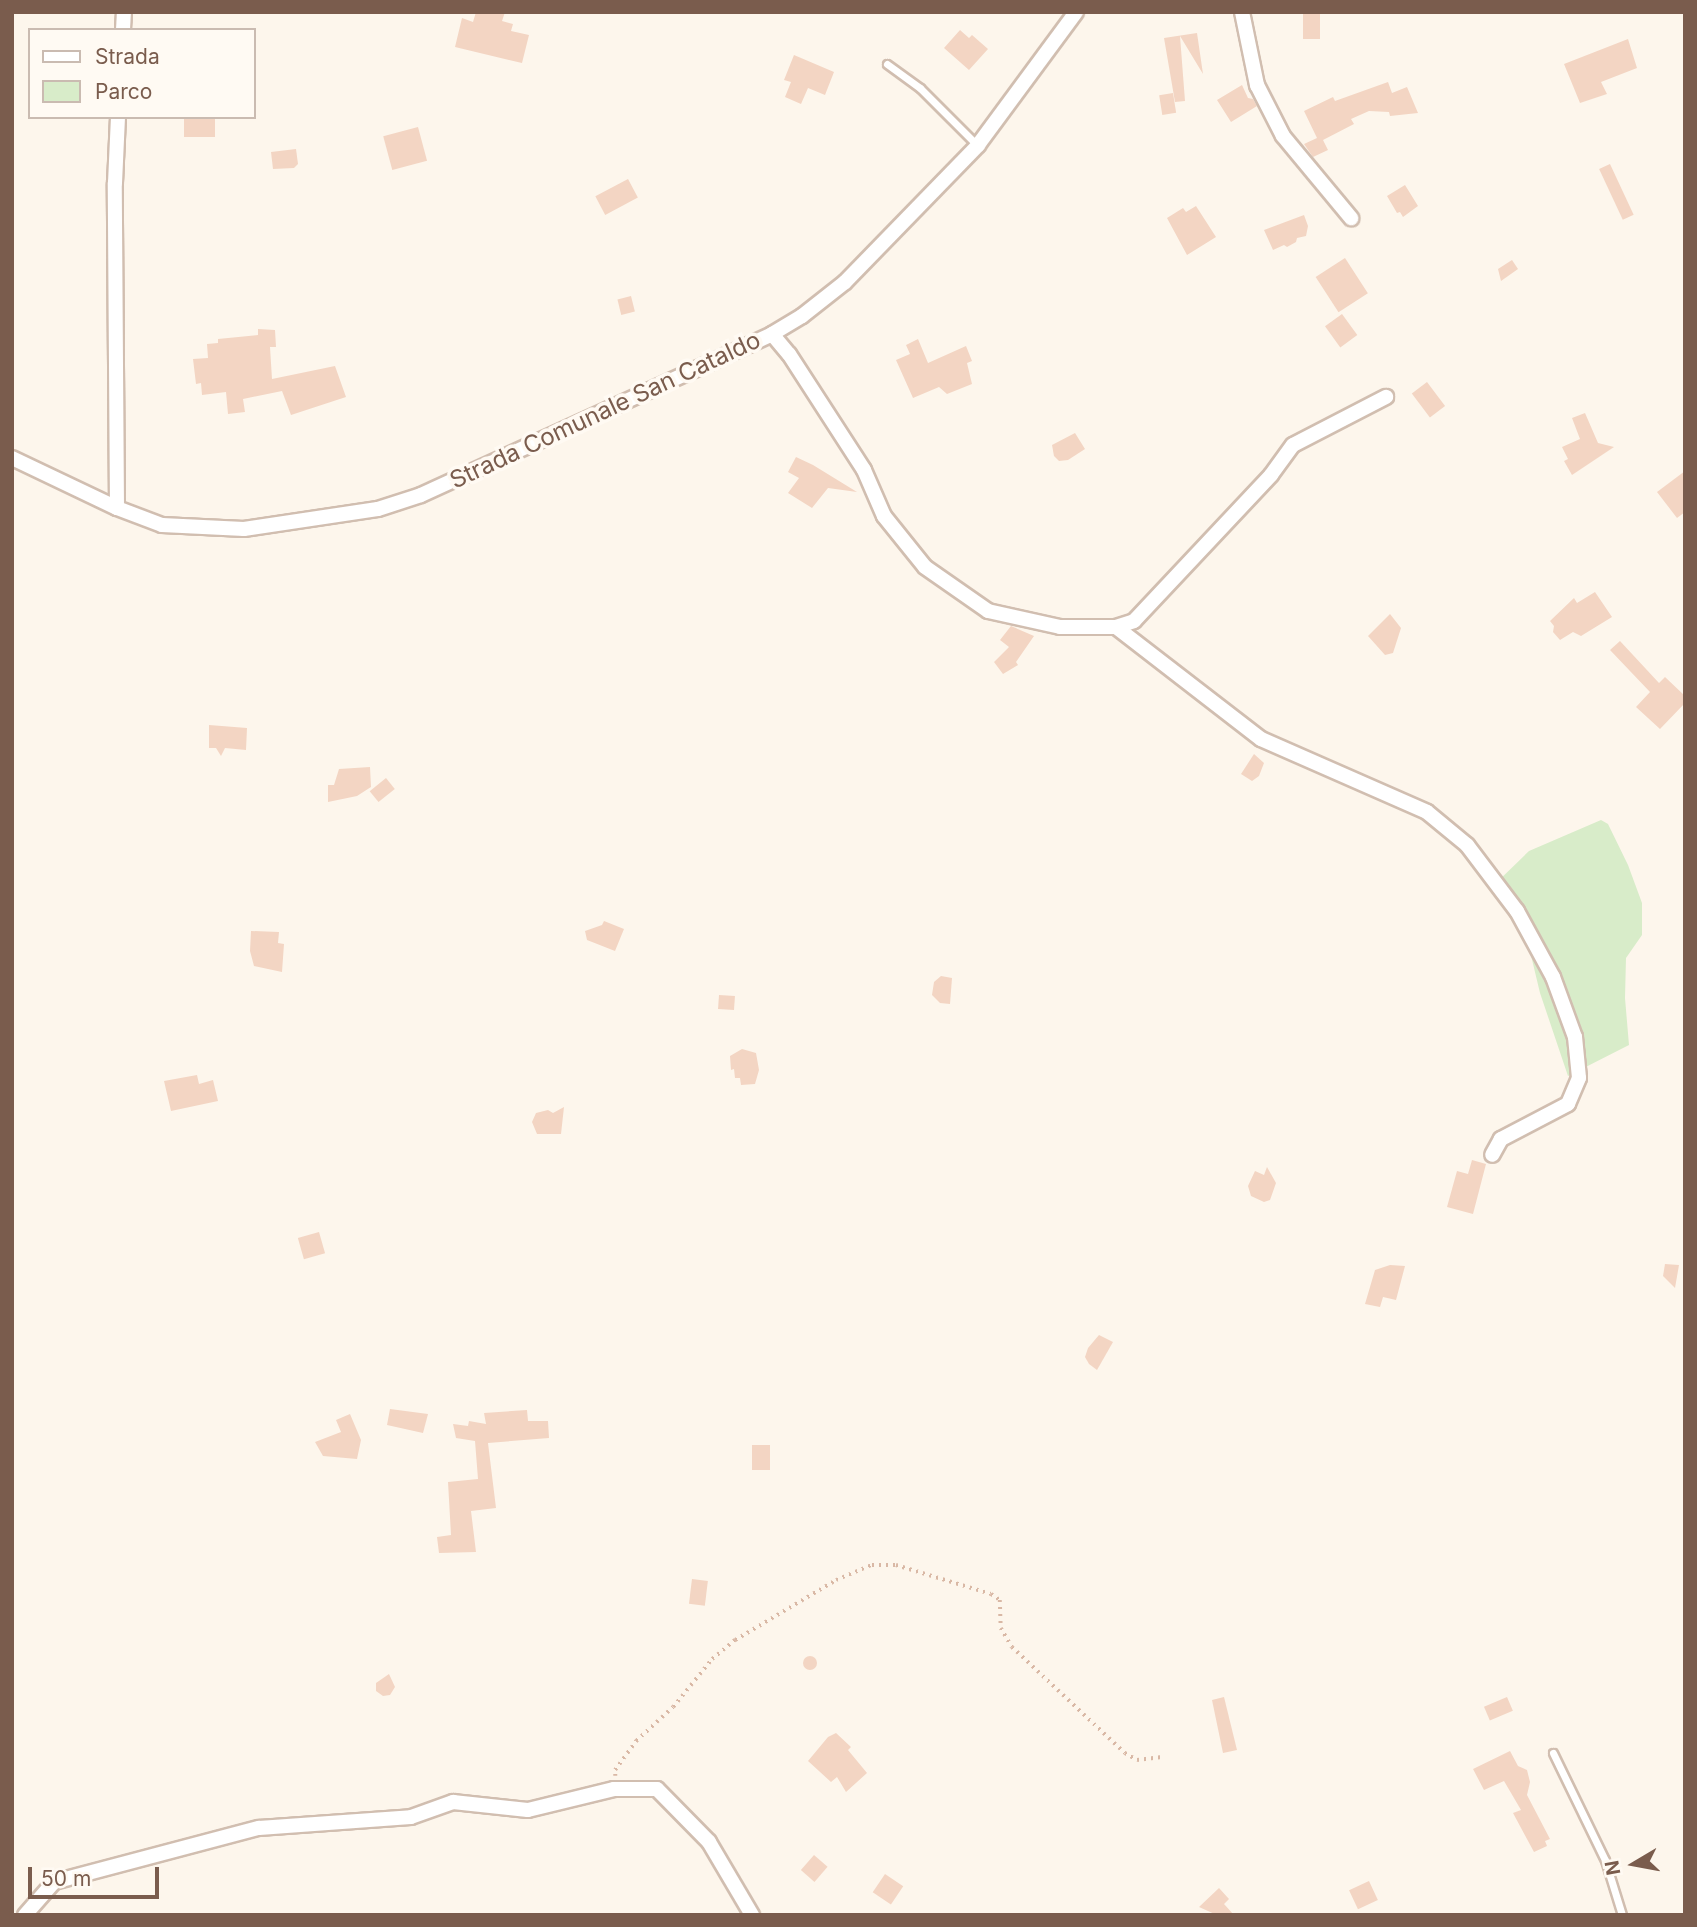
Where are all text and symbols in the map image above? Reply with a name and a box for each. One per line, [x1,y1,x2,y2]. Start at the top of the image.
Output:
legend [28,28,256,119]
text: Strada [95,44,160,69]
text: Parco [95,79,152,104]
street label: Strada Comunale San Cataldo [445,325,765,495]
north arrow [1599,1829,1669,1899]
scale bar [32,1854,163,1898]
text: N [1600,1859,1625,1877]
text: 50 m [41,1866,91,1891]

